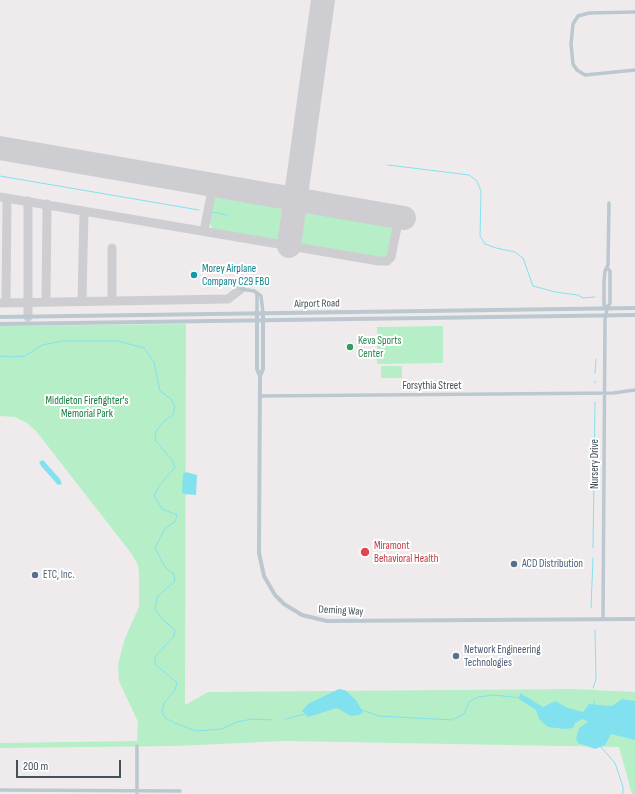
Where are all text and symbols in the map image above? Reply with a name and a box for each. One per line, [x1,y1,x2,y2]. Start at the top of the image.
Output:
place label: Morey Airplane Company C29 FBO [202,262,270,288]
marker: Morey Airplane Company C29 FBO [189,270,199,280]
street label: Airport Road [294,297,340,311]
place label: Keva Sports Center [358,334,402,360]
marker: Keva Sports Center [345,342,355,352]
street label: Forsythia Street [402,379,462,393]
park label: Middleton Firefighter's Memorial Park [46,394,128,420]
street label: Nursery Drive [588,439,602,489]
place label: Miramont Behavioral Health [374,539,438,565]
marker: Miramont Behavioral Health [359,546,371,558]
place label: ACD Distribution [522,557,583,571]
marker: ACD Distribution [509,559,519,569]
place label: ETC, Inc. [43,568,74,582]
marker: ETC, Inc. [30,570,40,580]
street label: Deming Way [318,603,364,619]
place label: Network Engineering Technologies [464,643,541,669]
marker: Network Engineering Technologies [451,651,461,661]
scale bar [18,752,123,778]
text: 200 m [23,759,48,774]

